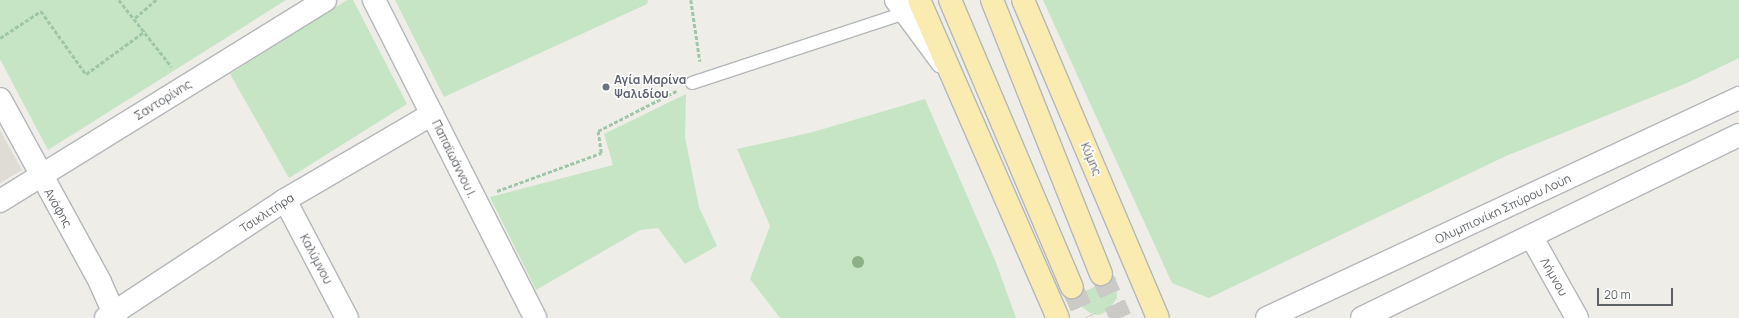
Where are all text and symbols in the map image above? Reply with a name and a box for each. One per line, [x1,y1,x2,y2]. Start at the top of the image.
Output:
place label: Αγία Μαρίνα Ψαλιδίου [614,73,686,101]
street label: Σαντορίνης [132,77,194,123]
marker: Αγία Μαρίνα Ψαλιδίου [601,82,611,92]
street label: Παπαϊωάννου Ι. [429,118,479,200]
street label: Κύμης [1078,140,1104,178]
street label: Ολυμπιονίκη Σπύρου Λούη [1433,171,1573,247]
street label: Ανάφης [41,186,75,230]
street label: Τσικλιτήρα [237,190,297,236]
street label: Καλύμνου [297,232,335,286]
street label: Λήμνου [1537,255,1571,299]
scale bar [1599,280,1675,306]
text: 20 m [1604,286,1631,303]

